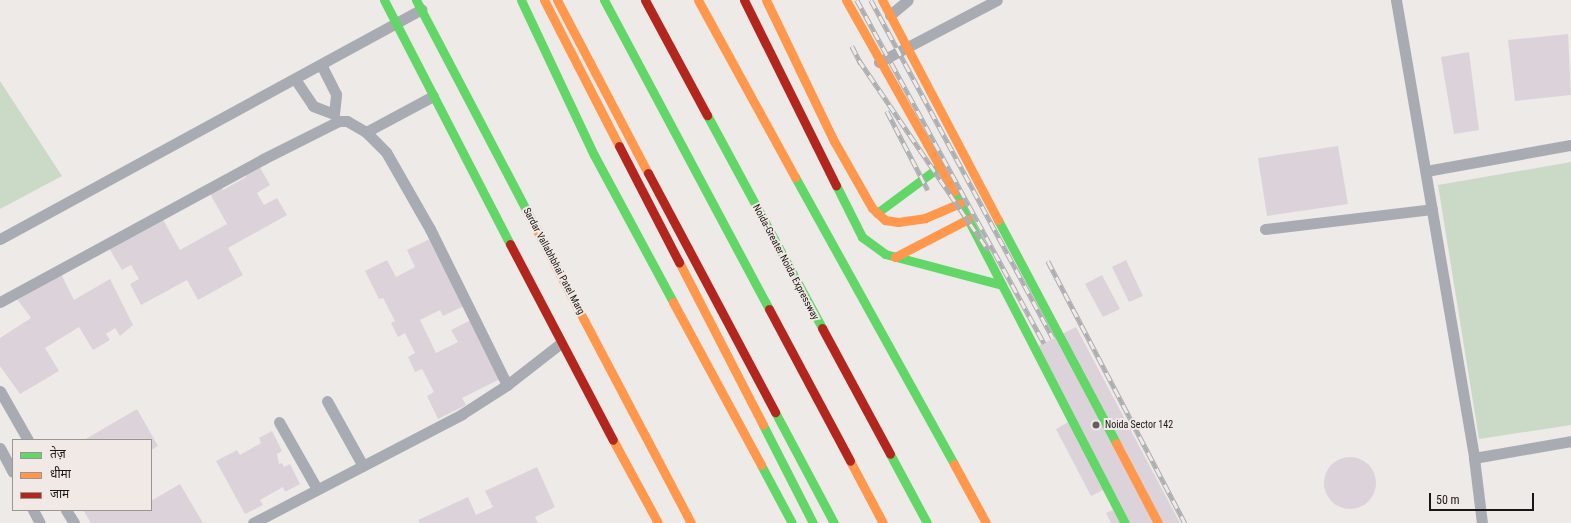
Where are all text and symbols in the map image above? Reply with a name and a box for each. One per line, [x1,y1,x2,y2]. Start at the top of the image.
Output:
street label: Noida-Greater Noida Expressway [750,202,822,322]
street label: Sardar Vallabhbhai Patel Marg [521,206,587,316]
marker: Noida Sector 142 [1090,419,1102,431]
place label: Noida Sector 142 [1105,419,1173,431]
legend [12,439,152,511]
text: तेज़ [50,447,66,461]
text: धीमा [50,467,71,481]
scale bar [1431,485,1536,511]
text: जाम [50,487,69,501]
text: 50 m [1436,493,1460,507]

